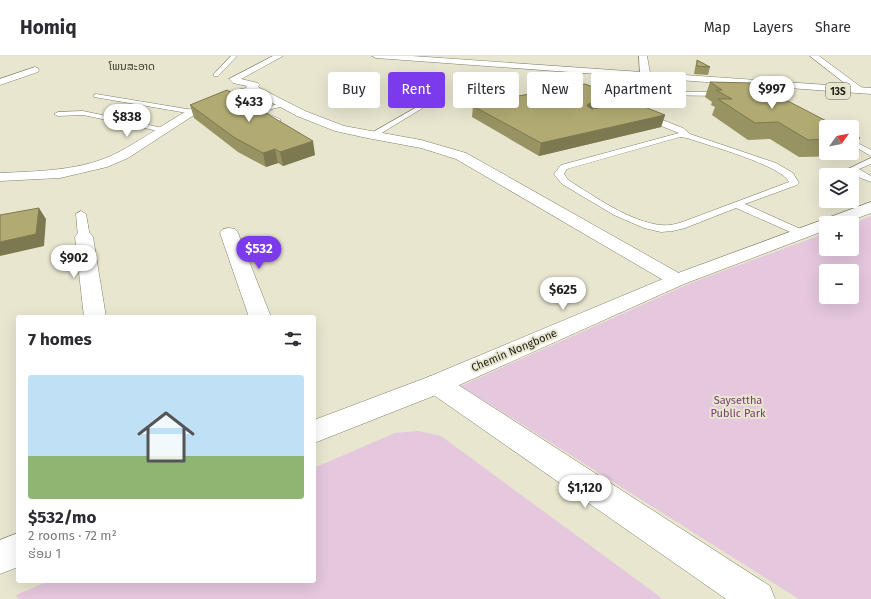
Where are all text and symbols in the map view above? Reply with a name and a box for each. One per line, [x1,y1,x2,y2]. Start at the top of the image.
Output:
text: Homiq [20,16,77,39]
text: Map [704,19,730,36]
text: Layers [752,19,793,36]
text: Share [815,19,851,36]
district label: ໂພນສະອາດ [108,60,155,73]
chip: Buy [328,72,380,108]
chip: Rent [388,72,445,108]
chip: Filters [453,72,519,108]
chip: New [527,72,583,108]
chip: Apartment [591,72,686,108]
pin: $997 [748,76,796,110]
text: $997 [758,81,786,96]
road number: 13S [826,83,850,99]
pin: $433 [225,89,273,123]
text: $433 [235,94,263,109]
pin: $838 [103,104,151,138]
text: $838 [112,109,142,124]
north arrow [819,120,859,160]
map controls [819,120,859,304]
button: layers [819,168,859,208]
button: + [819,216,859,256]
pin: $532 [235,236,283,270]
text: $532 [245,241,273,256]
pin: $902 [50,245,98,279]
text: $902 [60,250,88,265]
button: − [819,264,859,304]
pin: $625 [539,277,587,311]
text: $625 [549,282,577,297]
street label: Chemin Nongbone [469,327,559,374]
icon: filters [282,328,304,350]
text: 7 homes [28,329,92,350]
park label: Saysettha Public Park [710,394,766,420]
icon: home [130,401,202,473]
pin: $1,120 [552,475,618,509]
text: $1,120 [568,480,602,495]
text: $532/mo [28,507,96,528]
text: 2 rooms · 72 m² [28,528,117,543]
text: ຮ່ອມ 1 [28,546,61,561]

